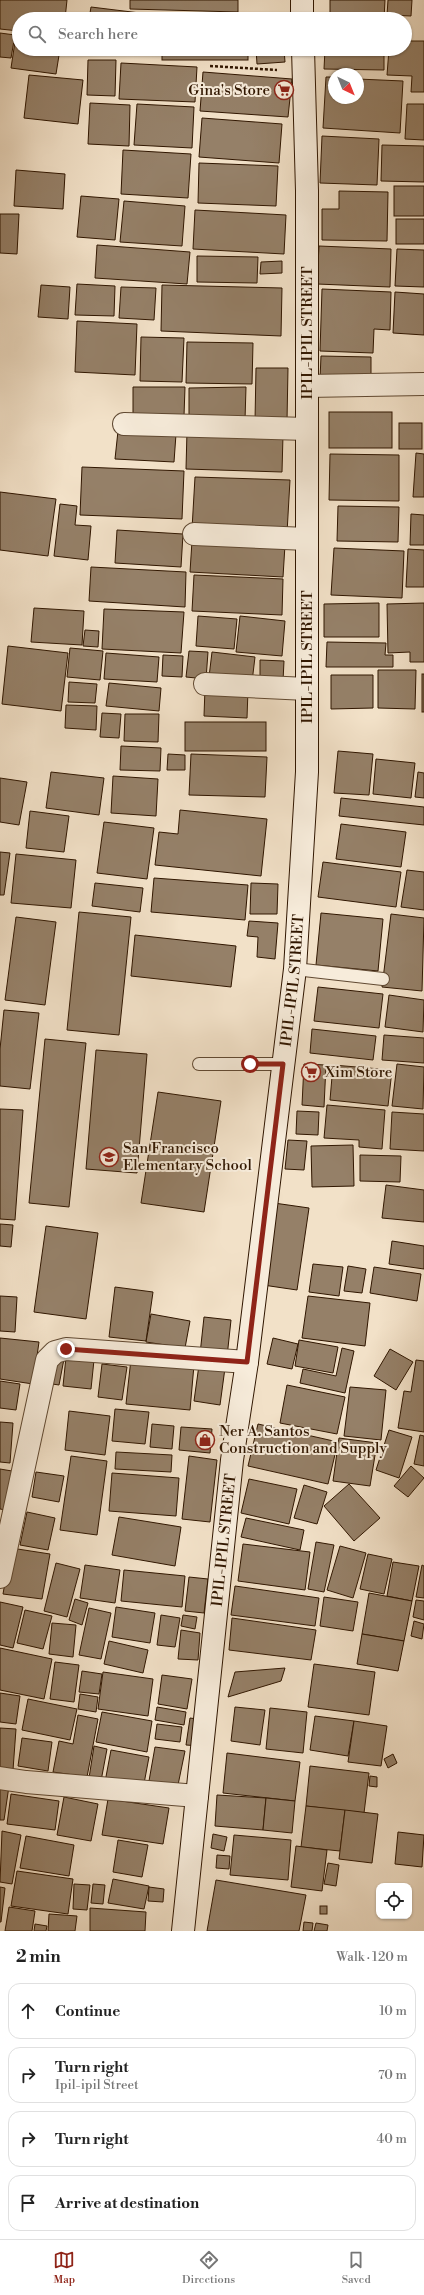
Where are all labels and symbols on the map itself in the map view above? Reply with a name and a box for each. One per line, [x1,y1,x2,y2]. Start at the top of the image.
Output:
north arrow [328,68,364,104]
supermarket icon: Gina's Store [273,79,295,101]
place label: Gina's Store [188,81,270,100]
street label: IPIL-IPIL STREET [298,266,317,400]
street label: IPIL-IPIL STREET [298,590,317,724]
street label: IPIL-IPIL STREET [277,913,308,1048]
route start [241,1055,259,1073]
supermarket icon: Xim Store [300,1061,322,1083]
place label: Xim Store [324,1063,392,1082]
place label: San Francisco Elementary School [123,1139,252,1175]
school or university icon: San Francisco Elementary School [98,1146,120,1168]
route end [57,1340,75,1358]
place label: Ner A. Santos Construction and Supply [219,1422,388,1458]
shop icon: Ner A. Santos Construction and Supply [194,1429,216,1451]
street label: IPIL-IPIL STREET [208,1472,241,1607]

